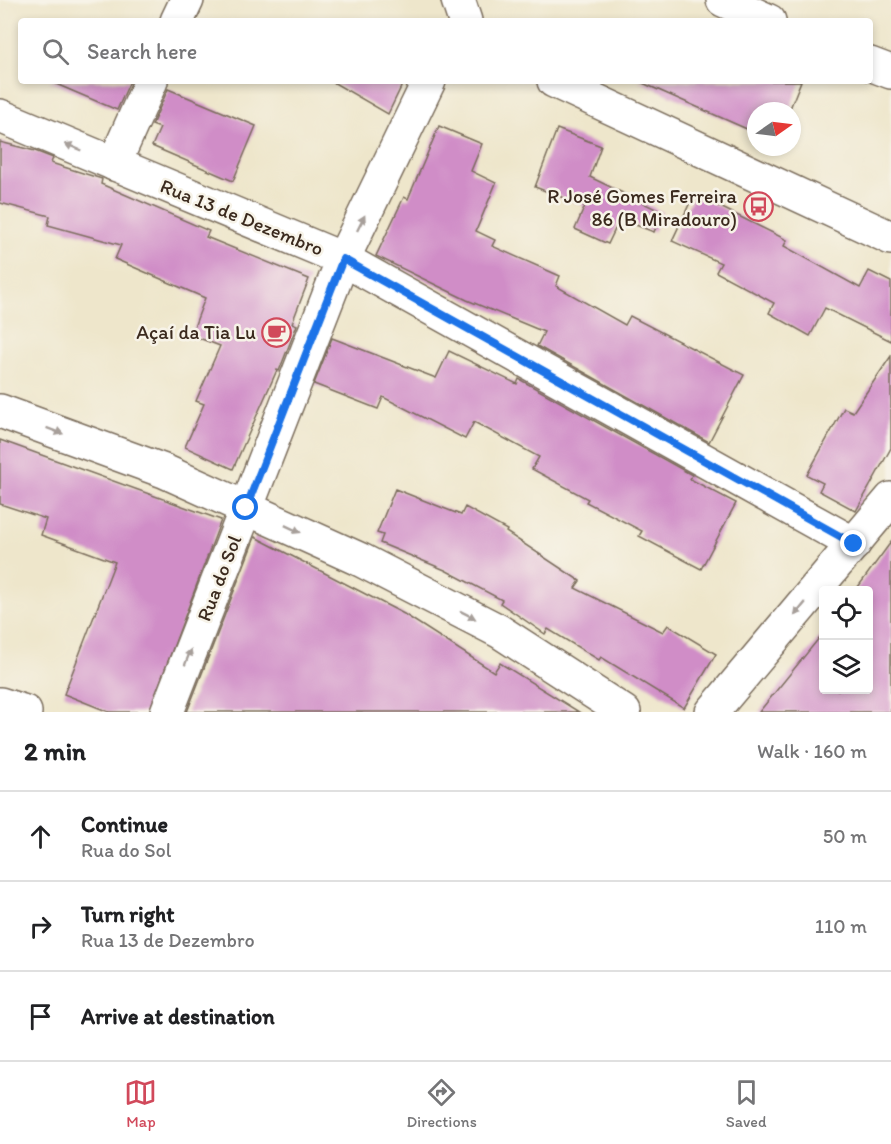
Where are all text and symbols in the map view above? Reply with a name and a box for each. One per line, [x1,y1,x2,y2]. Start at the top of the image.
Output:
search box [18,18,873,84]
icon: search [39,35,72,68]
text: Search here [87,38,197,65]
north arrow [747,102,801,156]
one-way arrow [64,142,82,152]
street label: Rua 13 de Dezembro [157,173,327,261]
place label: R José Gomes Ferreira 86 (B Miradouro) [547,184,738,231]
bus stop icon: R José Gomes Ferreira 86 (B Miradouro) [742,191,774,223]
one-way arrow [356,214,365,231]
cafe icon: Açaí da Tia Lu [261,316,293,348]
place label: Açaí da Tia Lu [136,320,256,344]
one-way arrow [46,427,64,436]
route start [232,494,258,520]
one-way arrow [285,525,302,534]
route end [840,530,866,556]
street label: Rua do Sol [192,531,247,624]
map controls [819,586,873,694]
button: locate [819,586,873,640]
one-way arrow [794,601,807,616]
one-way arrow [460,611,477,620]
button: layers [819,640,873,694]
one-way arrow [183,648,193,666]
text: 2 min [24,735,86,767]
text: Walk · 160 m [757,739,867,763]
text: Continue [81,811,168,838]
icon: ahead [24,820,57,853]
text: 50 m [823,824,867,848]
text: Rua do Sol [81,838,171,862]
text: Turn right [81,901,175,928]
icon: right [24,910,57,943]
text: 110 m [815,914,867,938]
text: Rua 13 de Dezembro [81,928,255,952]
icon: arrive [24,1000,57,1033]
text: Arrive at destination [81,1003,275,1030]
tab: Map [124,1076,157,1131]
tab: Directions [406,1076,477,1131]
tab: Saved [726,1076,767,1131]

